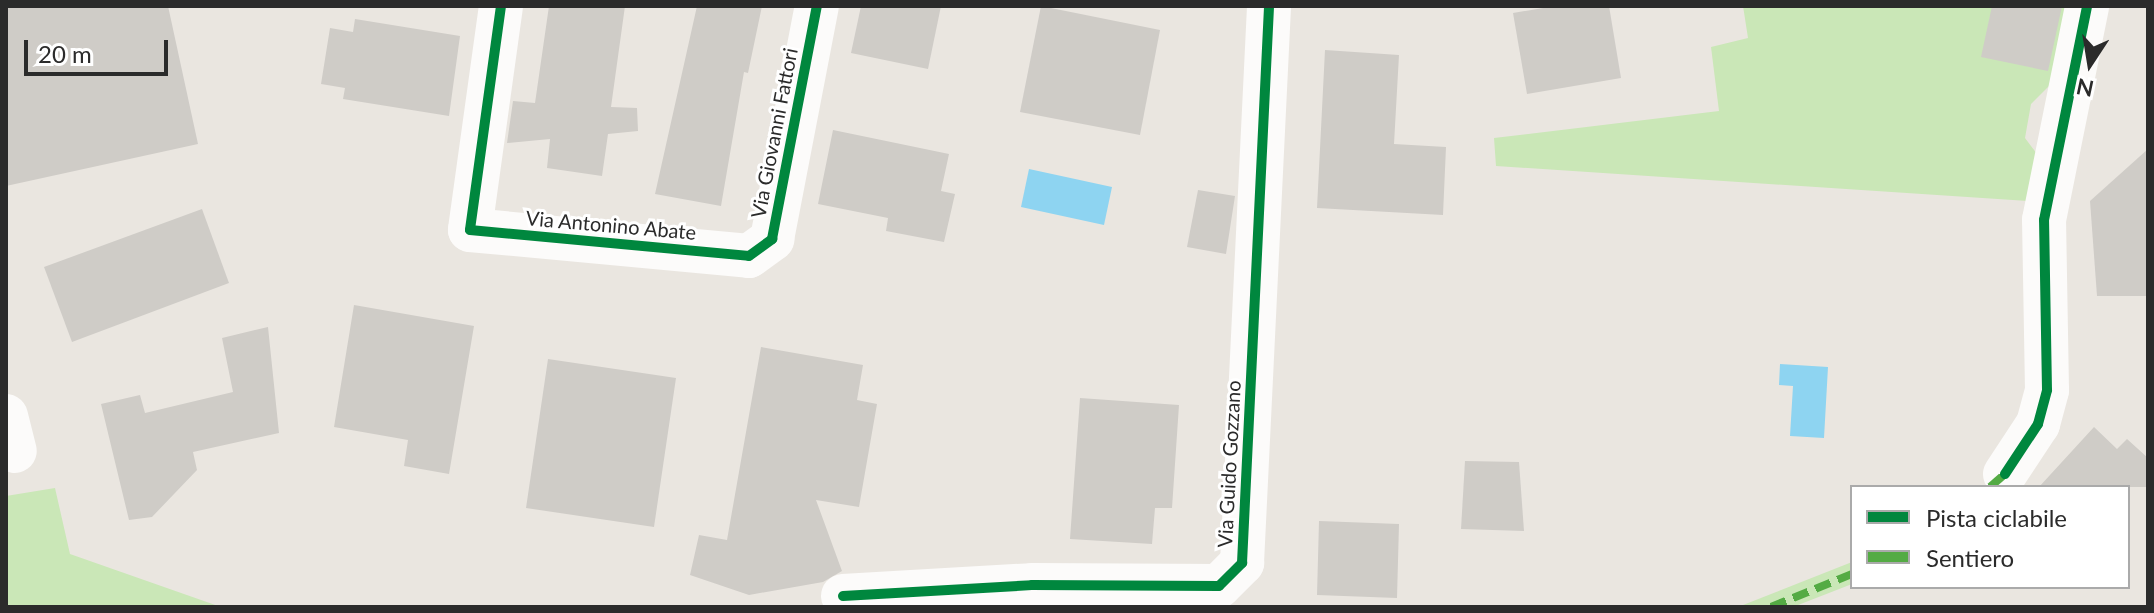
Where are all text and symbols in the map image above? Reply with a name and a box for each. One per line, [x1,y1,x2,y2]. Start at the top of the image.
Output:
scale bar [28,24,172,74]
north arrow [2050,24,2130,104]
text: 20 m [38,39,92,68]
street label: Via Giovanni Fattori [746,46,802,220]
text: N [2074,73,2096,103]
street label: Via Antonino Abate [524,206,698,244]
street label: Via Guido Gozzano [1213,380,1245,548]
legend [1850,485,2130,589]
text: Pista ciclabile [1926,503,2067,532]
text: Sentiero [1926,543,2014,572]

